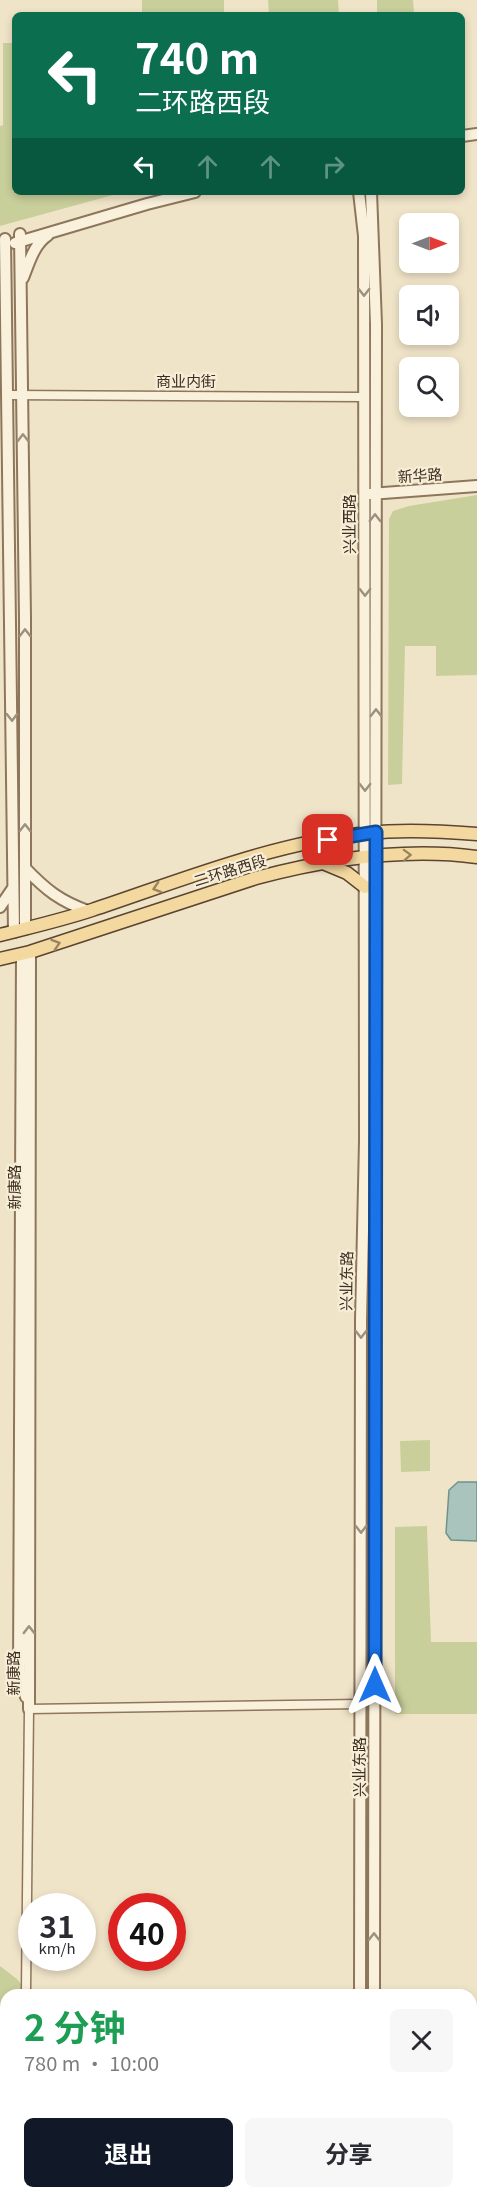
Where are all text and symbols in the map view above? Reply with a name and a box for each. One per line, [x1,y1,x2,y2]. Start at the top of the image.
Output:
text: 740 m [135,25,259,86]
icon: left [36,36,114,114]
text: 二环路西段 [135,81,270,120]
icon: left [128,150,161,183]
icon: ahead [191,150,224,183]
icon: ahead [254,150,287,183]
icon: right [317,150,350,183]
north arrow [399,213,459,273]
map controls [399,213,459,417]
button: sound [399,285,459,345]
one-way arrow [358,288,370,297]
button: search [399,357,459,417]
street label: 商业内街 [156,370,216,391]
one-way arrow [17,434,29,443]
street label: 新华路 [397,462,443,487]
street label: 兴业西路 [338,494,359,554]
one-way arrow [369,514,381,523]
one-way arrow [359,588,371,597]
one-way arrow [19,629,31,638]
one-way arrow [370,709,382,718]
one-way arrow [6,712,18,721]
one-way arrow [359,783,371,792]
pin [302,814,353,865]
icon: arrive [311,823,344,856]
one-way arrow [19,824,31,833]
one-way arrow [402,848,411,861]
street label: 二环路西段 [191,849,269,891]
one-way arrow [152,881,163,893]
one-way arrow [50,938,61,951]
street label: 新康路 [3,1164,24,1210]
street label: 兴业东路 [334,1251,357,1311]
one-way arrow [355,1330,367,1339]
one-way arrow [355,1525,367,1534]
one-way arrow [23,1625,35,1634]
street label: 新康路 [2,1650,23,1696]
position arrow [343,1653,407,1717]
street label: 兴业东路 [348,1737,369,1797]
speed limit sign: 40 [108,1893,186,1971]
text: 31 [39,1903,75,1947]
one-way arrow [368,1932,380,1941]
text: km/h [38,1937,76,1958]
text: 2 分钟 [24,1999,125,2051]
button: close [390,2009,453,2072]
text: 780 m · 10:00 [24,2048,159,2077]
button: 退出 [24,2118,233,2187]
button: 分享 [245,2118,453,2187]

